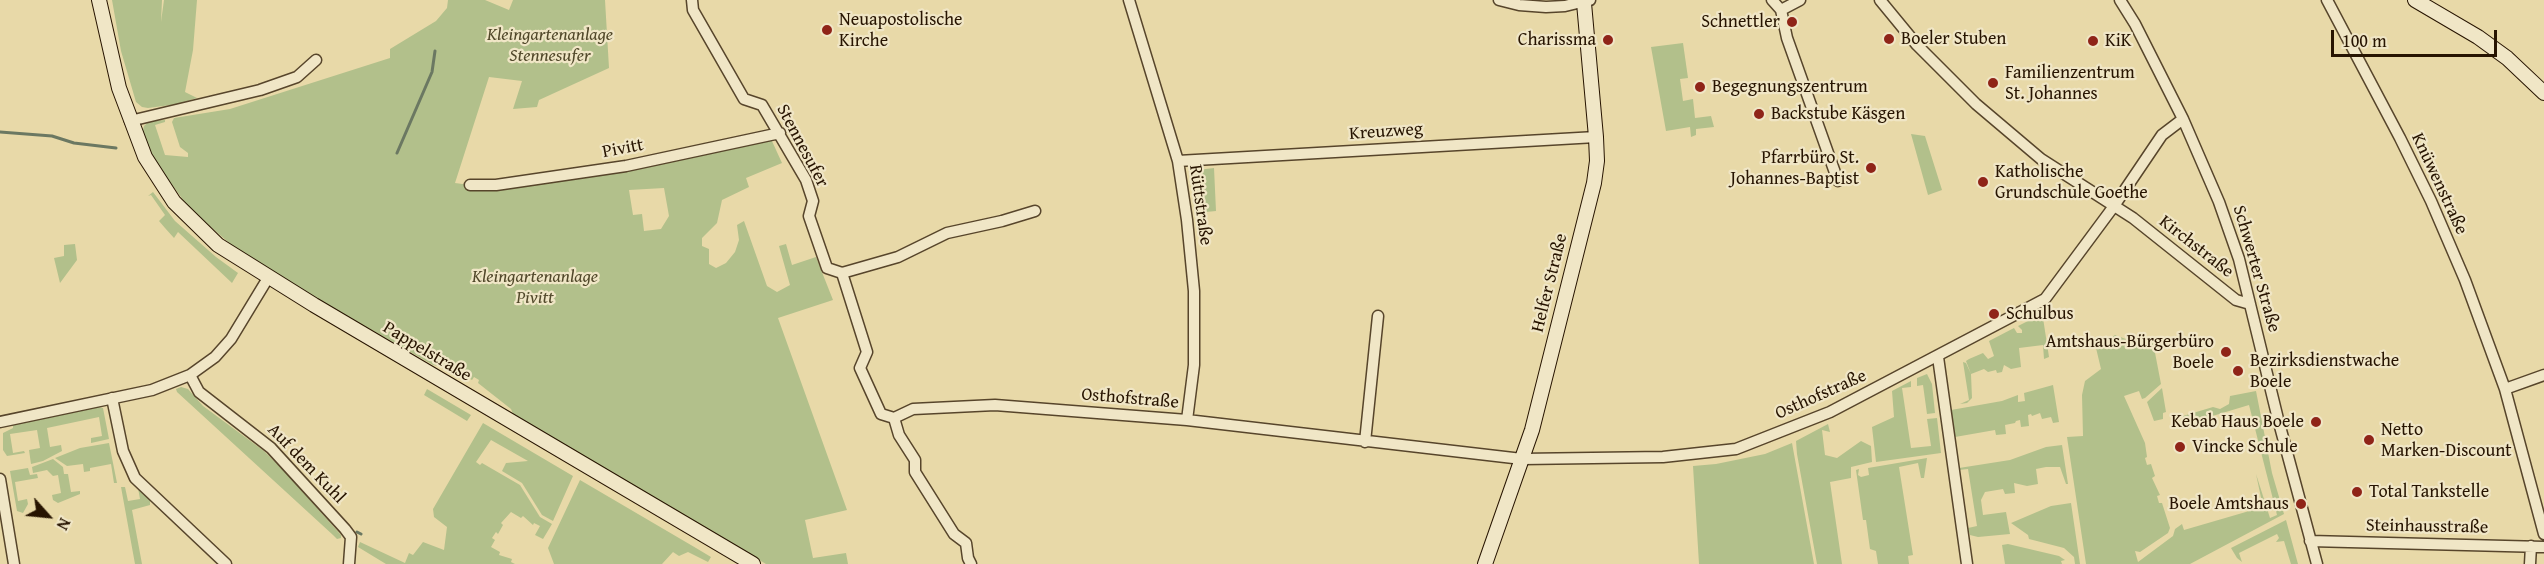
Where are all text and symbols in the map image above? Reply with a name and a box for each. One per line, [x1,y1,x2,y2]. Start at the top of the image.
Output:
place label: Neuapostolische Kirche [839,9,963,52]
place label: Schnettler [1701,11,1780,33]
marker: Schnettler [1785,15,1799,29]
scale bar [2334,18,2500,56]
marker: Neuapostolische Kirche [820,23,834,37]
park label: Kleingartenanlage Stennesufer [487,24,613,66]
text: 100 m [2342,27,2387,54]
place label: Boeler Stuben [1901,28,2006,50]
place label: Charissma [1518,29,1596,51]
place label: KiK [2105,30,2131,52]
marker: Boeler Stuben [1882,32,1896,46]
marker: Charissma [1601,33,1615,47]
marker: KiK [2086,34,2100,48]
place label: Familienzentrum St. Johannes [2005,62,2135,104]
place label: Begegnungszentrum [1712,76,1868,98]
marker: Familienzentrum St. Johannes [1986,76,2000,90]
marker: Begegnungszentrum [1693,80,1707,94]
street label: Stennesufer [771,101,833,191]
place label: Backstube Käsgen [1771,103,1905,125]
marker: Backstube Käsgen [1752,107,1766,121]
street label: Kreuzweg [1348,119,1424,145]
street label: Knüwenstraße [2406,130,2472,238]
street label: Pivitt [601,134,645,164]
place label: Pfarrbüro St. Johannes-Baptist [1730,147,1859,190]
marker: Pfarrbüro St. Johannes-Baptist [1864,161,1878,175]
place label: Katholische Grundschule Goethe [1995,161,2148,204]
street label: Rüttstraße [1184,163,1216,247]
marker: Katholische Grundschule Goethe [1976,175,1990,189]
street label: Schwerter Straße [2228,203,2284,335]
street label: Kirchstraße [2154,211,2238,283]
street label: Helfer Straße [1527,231,1573,335]
park label: Kleingartenanlage Pivitt [472,266,598,308]
place label: Schulbus [2006,303,2074,325]
marker: Schulbus [1987,307,2001,321]
street label: Pappelstraße [379,317,475,387]
place label: Amtshaus-Bürgerbüro Boele [2046,331,2214,374]
marker: Amtshaus-Bürgerbüro Boele [2219,345,2233,359]
place label: Bezirksdienstwache Boele [2250,350,2399,392]
marker: Bezirksdienstwache Boele [2231,364,2245,378]
street label: Osthofstraße [1772,365,1870,425]
street label: Osthofstraße [1080,384,1180,414]
place label: Kebab Haus Boele [2171,411,2304,433]
marker: Kebab Haus Boele [2309,415,2323,429]
place label: Netto Marken-Discount [2381,419,2512,462]
street label: Auf dem Kuhl [263,420,349,508]
marker: Netto Marken-Discount [2362,433,2376,447]
place label: Vincke Schule [2192,436,2298,458]
marker: Vincke Schule [2173,440,2187,454]
place label: Total Tankstelle [2369,481,2489,503]
marker: Total Tankstelle [2350,485,2364,499]
north arrow [18,486,78,546]
place label: Boele Amtshaus [2169,493,2289,515]
marker: Boele Amtshaus [2294,497,2308,511]
text: N [51,514,77,534]
street label: Steinhausstraße [2366,515,2488,539]

